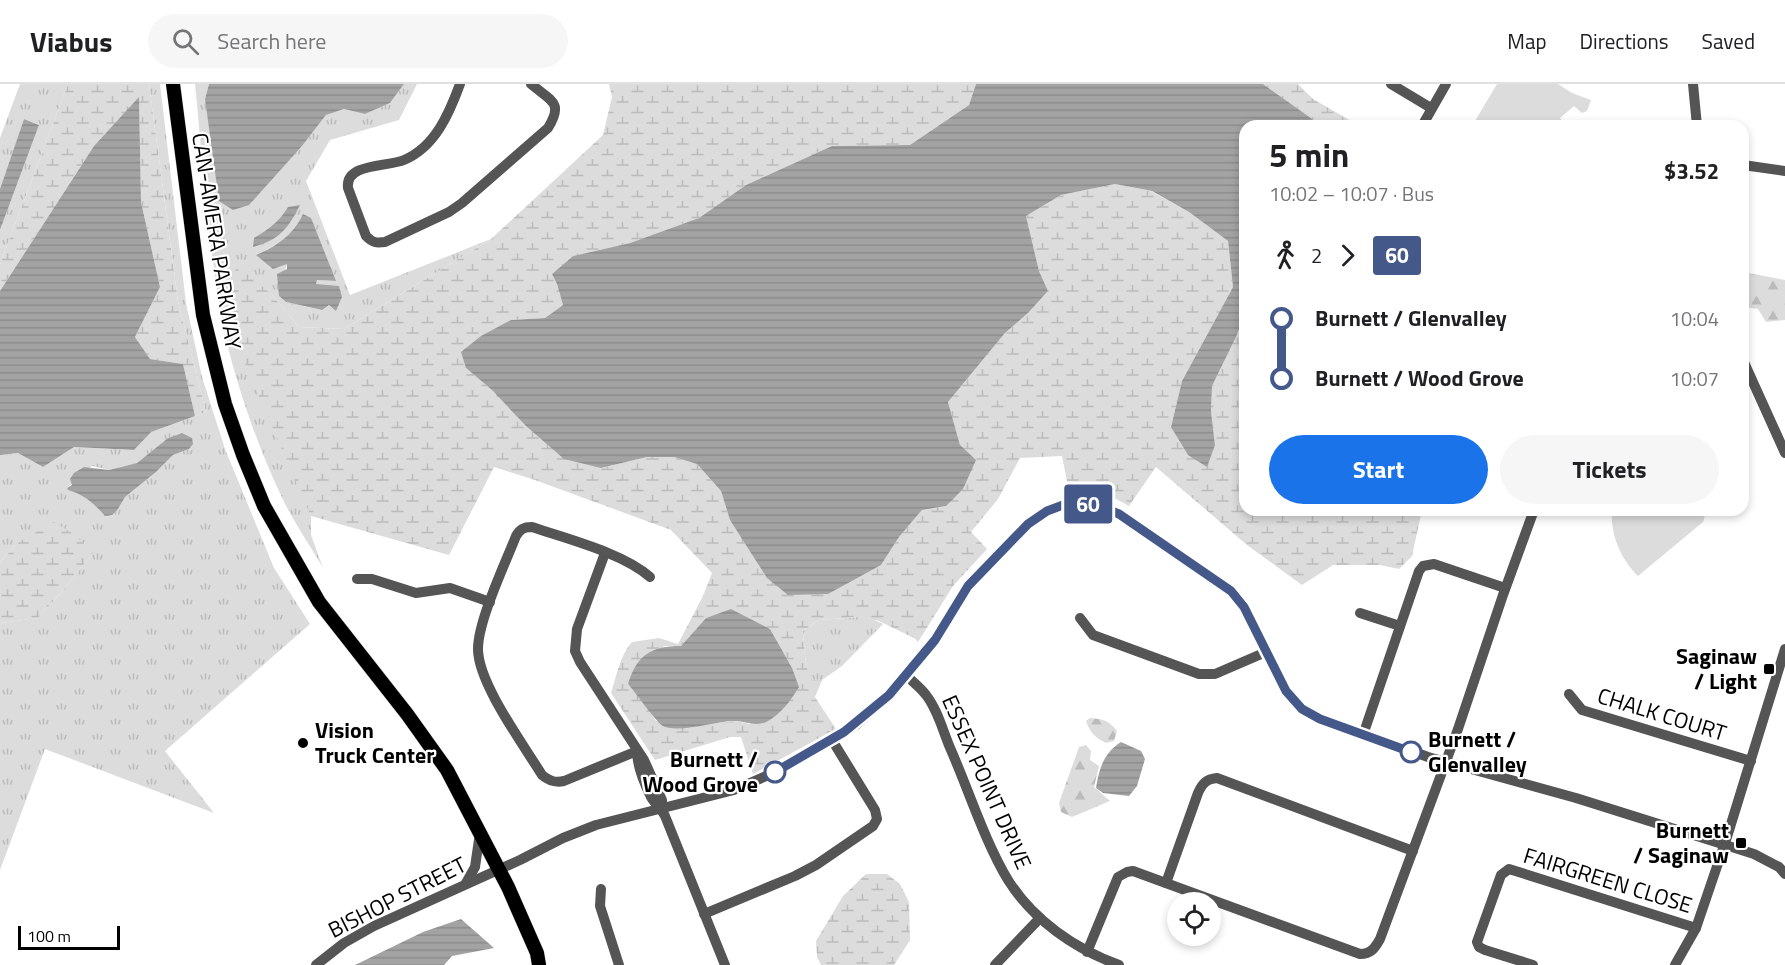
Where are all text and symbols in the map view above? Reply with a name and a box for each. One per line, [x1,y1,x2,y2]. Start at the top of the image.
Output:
search box [148,14,568,68]
text: Viabus [30,20,112,63]
text: Search here [217,24,326,58]
icon: search [169,25,202,58]
text: Map [1507,25,1547,57]
text: Directions [1580,25,1669,57]
text: Saved [1702,25,1755,57]
street label: CAN-AMERA PARKWAY [183,130,251,352]
text: 5 min [1269,130,1349,180]
text: $3.52 [1664,154,1719,188]
text: 10:02 – 10:07 · Bus [1269,178,1434,209]
icon: walk [1269,239,1302,272]
icon: forward [1331,239,1364,272]
text: 60 [1385,239,1409,271]
text: 2 [1311,240,1322,271]
text: Burnett / Glenvalley [1315,301,1507,335]
text: 10:04 [1670,303,1719,334]
text: Burnett / Wood Grove [1315,361,1524,395]
text: 10:07 [1670,363,1719,394]
button: Start [1269,435,1488,504]
button: Tickets [1500,435,1719,504]
line badge: 60 [1061,484,1115,524]
text: 60 [1076,488,1100,520]
place label: Saginaw / Light [1676,639,1757,698]
marker: Saginaw / Light [1762,662,1776,676]
street label: CHALK COURT [1593,678,1731,750]
street label: ESSEX POINT DRIVE [933,689,1041,875]
place label: Vision Truck Center [315,713,434,772]
place label: Burnett / Glenvalley [1428,722,1527,781]
marker: Vision Truck Center [296,736,310,750]
marker: Burnett / Glenvalley [1400,741,1422,763]
place label: Burnett / Wood Grove [642,742,758,801]
marker: Burnett / Wood Grove [764,761,786,783]
place label: Burnett / Saginaw [1633,813,1729,872]
marker: Burnett / Saginaw [1734,836,1748,850]
street label: FAIRGREEN CLOSE [1519,838,1697,922]
street label: BISHOP STREET [322,847,472,946]
map controls [1167,892,1221,946]
button: locate [1167,892,1221,946]
scale bar [18,923,120,950]
text: 100 m [27,924,71,948]

